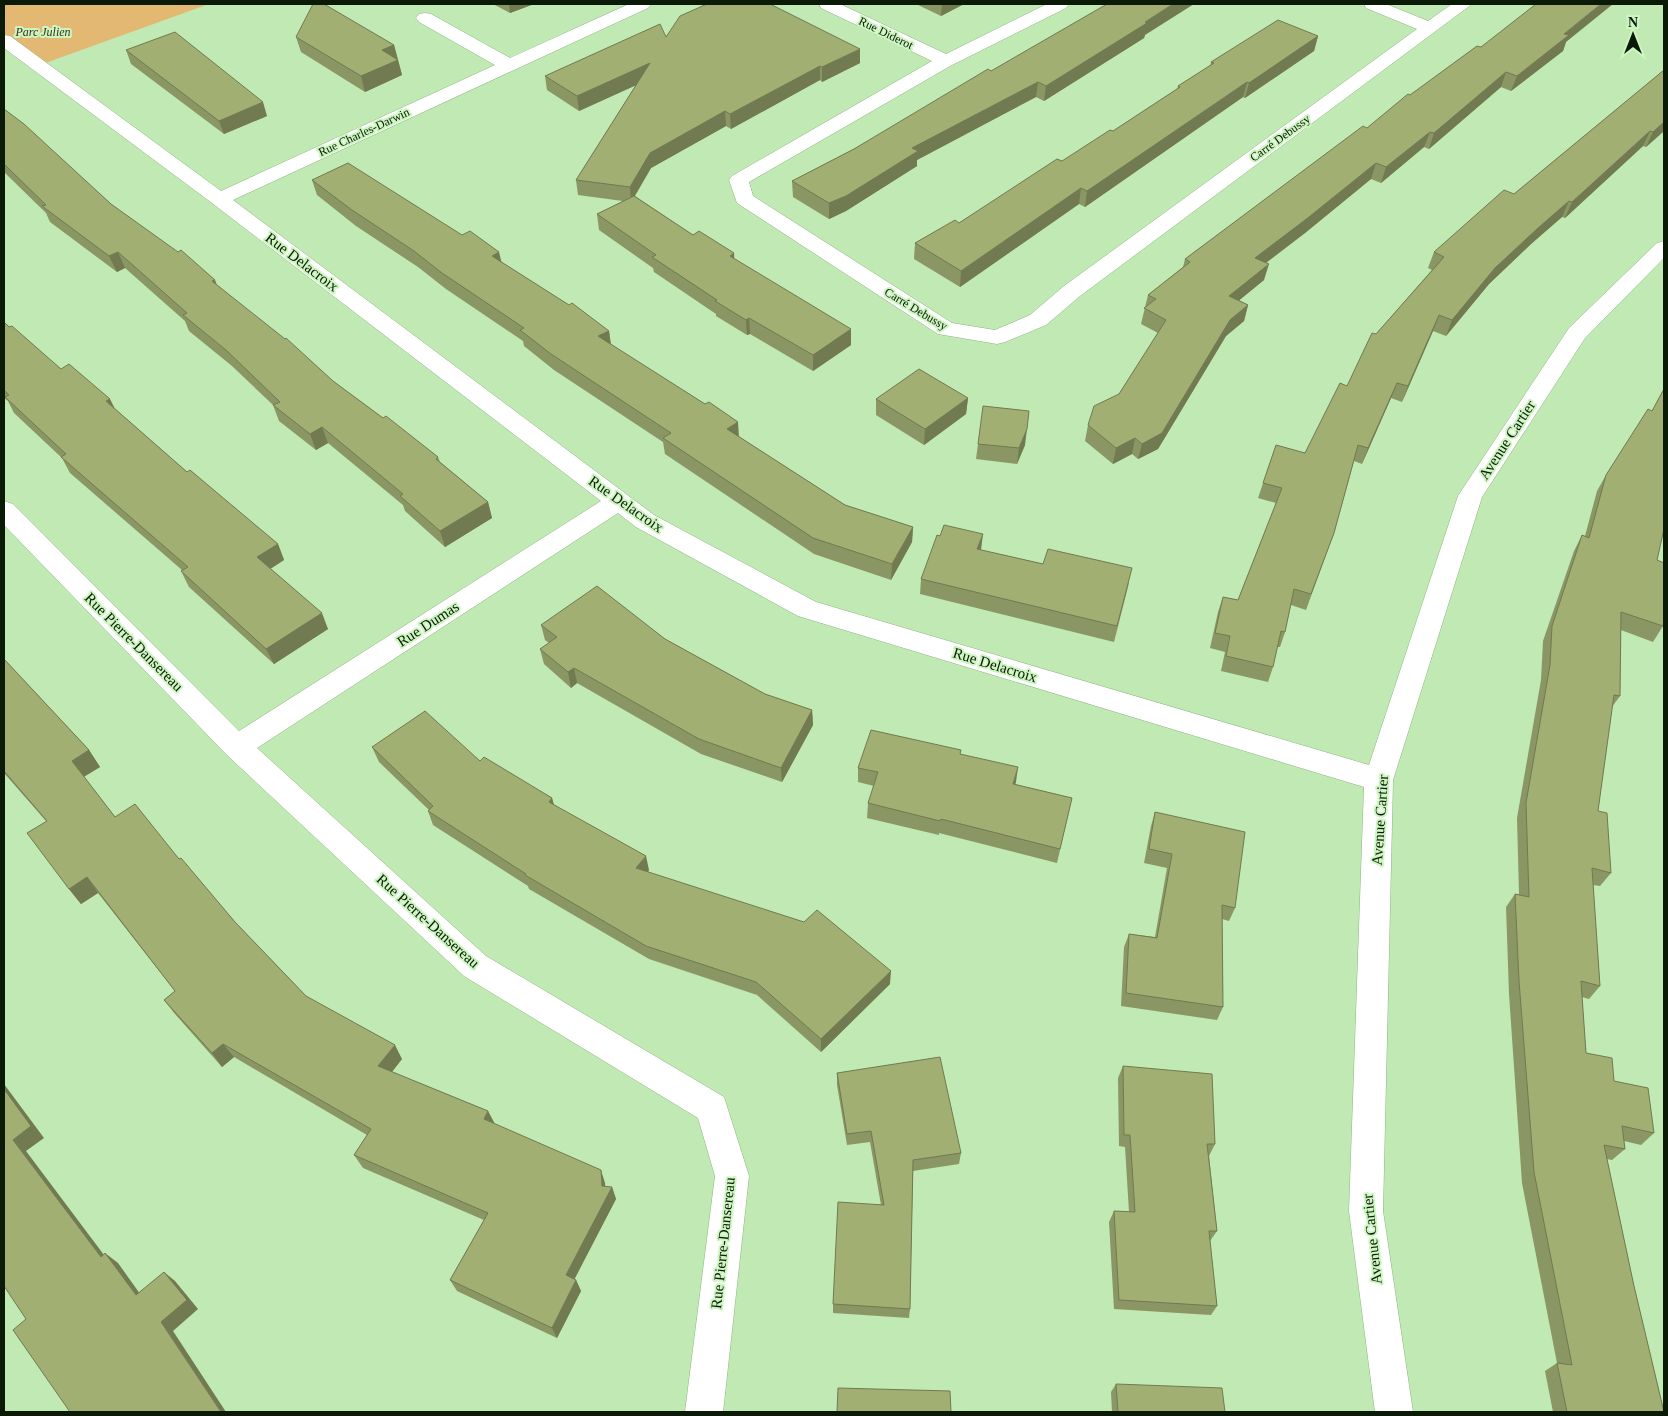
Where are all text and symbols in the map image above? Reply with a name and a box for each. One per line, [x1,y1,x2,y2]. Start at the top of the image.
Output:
north arrow [1608,10,1658,60]
street label: Rue Diderot [856,14,916,53]
text: N [1628,15,1638,30]
park label: Parc Julien [14,25,71,39]
street label: Rue Charles-Darwin [316,105,412,159]
street label: Carré Debussy [1247,111,1313,165]
street label: Rue Delacroix [262,229,342,295]
street label: Carré Debussy [882,285,950,333]
street label: Avenue Cartier [1476,398,1538,482]
street label: Rue Delacroix [586,472,667,536]
street label: Rue Pierre-Dansereau [82,590,187,695]
street label: Rue Dumas [394,598,462,650]
street label: Rue Delacroix [951,645,1039,686]
street label: Avenue Cartier [1369,774,1391,866]
street label: Rue Pierre-Dansereau [374,871,483,971]
street label: Rue Pierre-Dansereau [708,1176,738,1309]
street label: Avenue Cartier [1359,1193,1385,1285]

